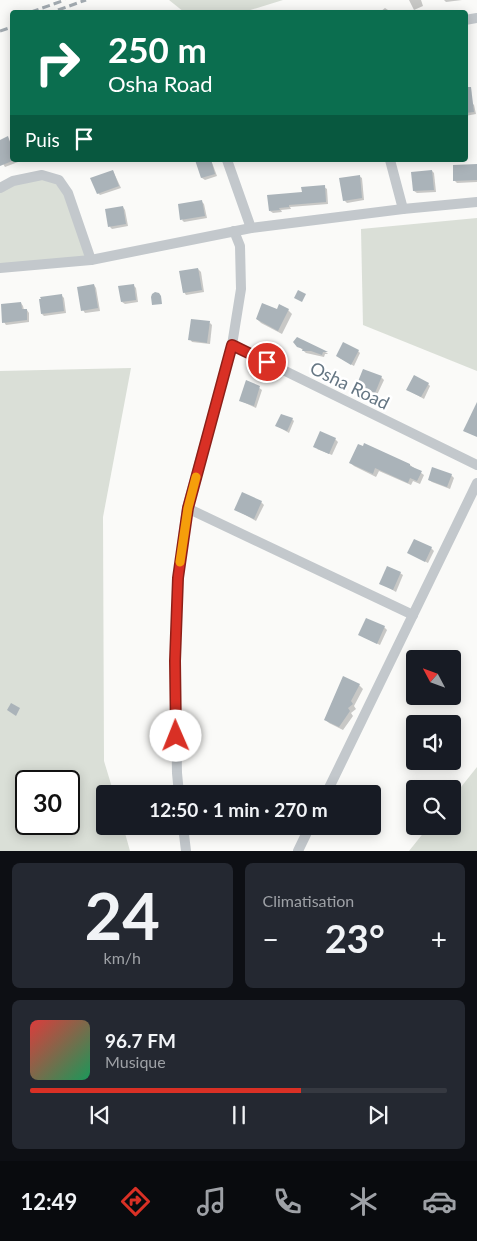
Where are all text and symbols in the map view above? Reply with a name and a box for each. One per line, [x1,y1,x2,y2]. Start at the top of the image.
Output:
text: 250 m [108,28,207,70]
icon: right [25,30,90,95]
text: Osha Road [108,70,213,97]
icon: arrive [70,125,98,153]
text: Puis [25,128,60,151]
pin [246,341,288,383]
icon: arrive [253,348,281,376]
street label: Osha Road [307,356,393,414]
north arrow [406,650,461,705]
map controls [406,650,461,835]
position arrow [149,709,201,761]
button: sound [406,715,461,770]
speed limit sign: 30 [15,770,80,835]
button: search [406,780,461,835]
text: 12:50 · 1 min · 270 m [149,798,328,821]
text: 24 [85,876,160,954]
text: Climatisation [263,891,354,910]
text: 23° [325,915,385,961]
text: − [263,922,279,956]
text: + [431,922,447,956]
text: km/h [104,948,141,967]
text: 96.7 FM [105,1029,176,1052]
text: Musique [105,1052,166,1071]
icon: previous [86,1101,114,1129]
icon: pause [225,1101,253,1129]
icon: next [364,1101,392,1129]
icon: directions [118,1184,153,1219]
icon: music [194,1184,229,1219]
icon: phone [270,1184,305,1219]
icon: climate [346,1184,381,1219]
icon: car [422,1184,457,1219]
text: 12:49 [20,1188,77,1215]

